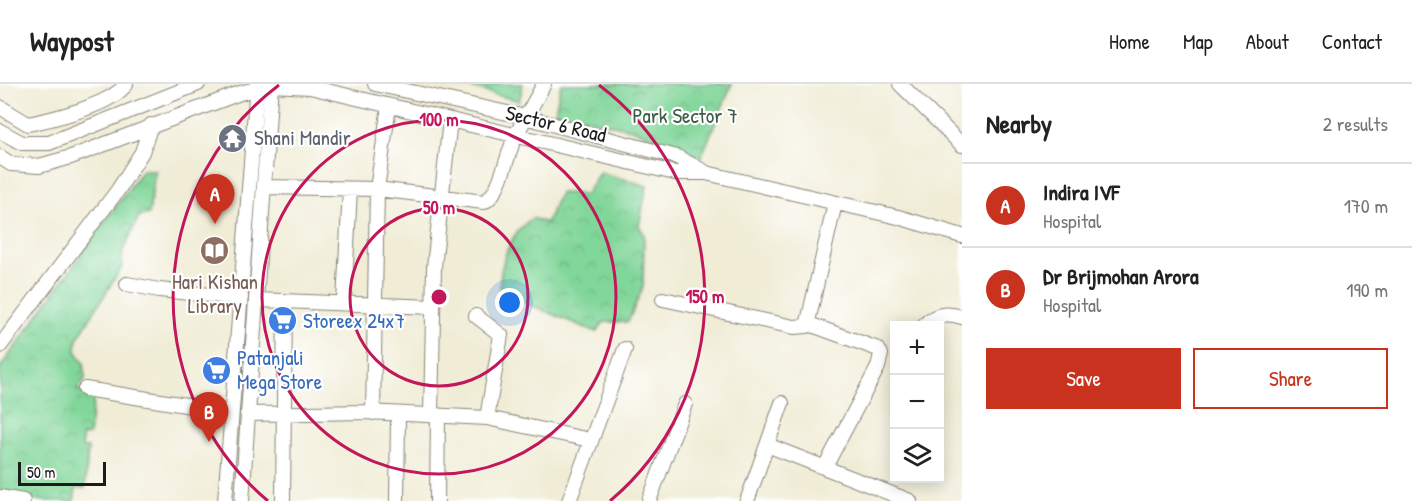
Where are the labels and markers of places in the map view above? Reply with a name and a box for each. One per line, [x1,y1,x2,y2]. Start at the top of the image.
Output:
temple icon: Shani Mandir [217,122,249,154]
place label: Shani Mandir [254,123,351,152]
pin: A [196,174,234,224]
library icon: Hari Kishan Library [199,235,231,267]
place label: Hari Kishan Library [172,267,258,320]
centre of rings [429,287,449,307]
supermarket icon: Storeex 24x7 [266,305,298,337]
place label: Storeex 24x7 [303,306,405,335]
place label: Patanjali Mega Store [237,343,322,396]
supermarket icon: Patanjali Mega Store [200,354,232,386]
pin: B [190,392,228,442]

